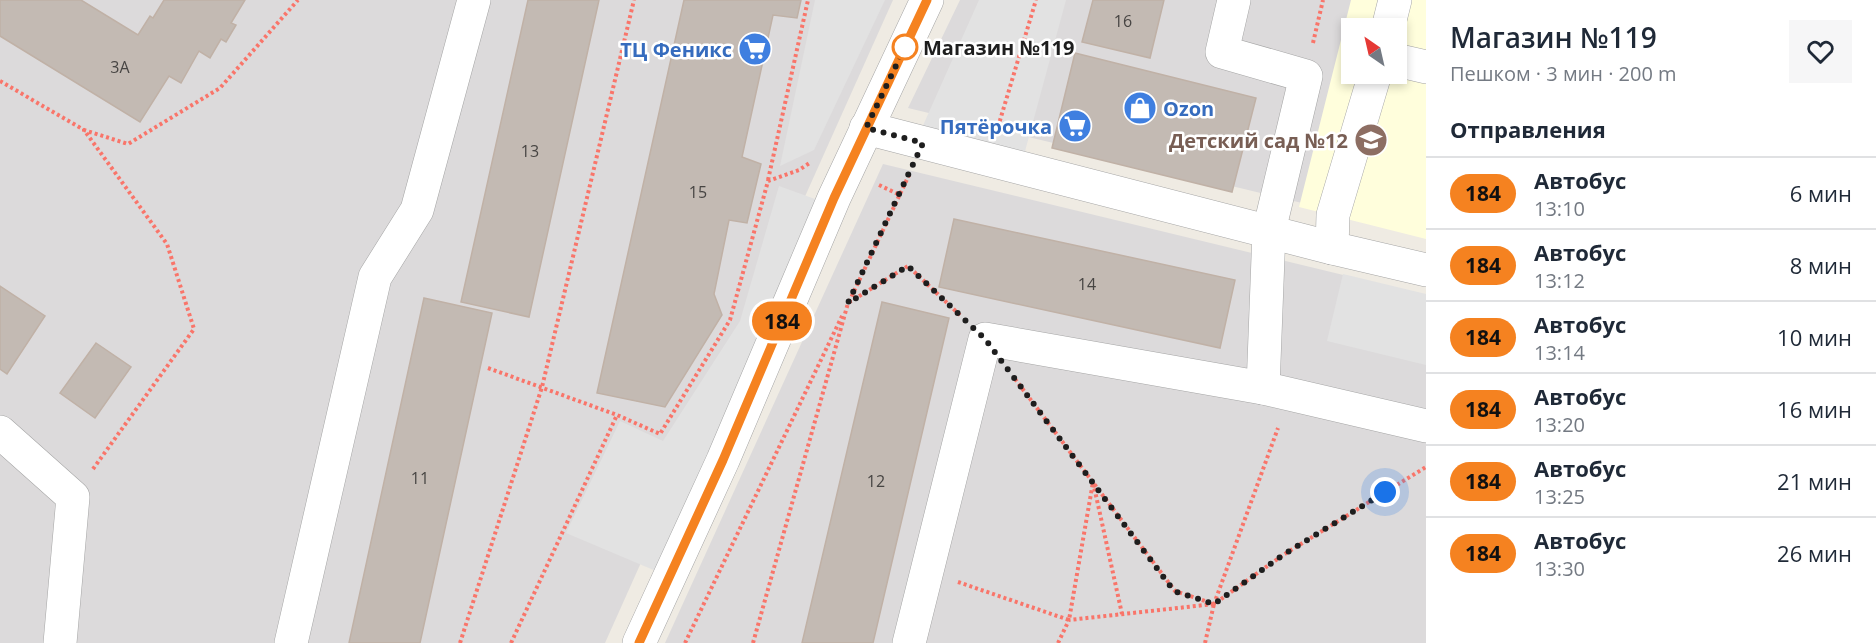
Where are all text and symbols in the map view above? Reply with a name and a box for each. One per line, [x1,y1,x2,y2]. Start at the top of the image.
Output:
house number: 16 [1114,10,1132,32]
north arrow [1341,18,1407,84]
map controls [1341,18,1407,84]
text: Магазин №119 [1450,18,1657,56]
button: heart [1789,20,1852,83]
supermarket icon: ТЦ Феникс [737,31,773,67]
marker: Магазин №119 [892,34,918,60]
place label: Магазин №119 [923,34,1074,61]
place label: ТЦ Феникс [620,36,732,63]
house number: 3А [110,56,131,78]
text: Пешком · 3 мин · 200 m [1450,60,1677,87]
shop icon: Ozon [1122,90,1158,126]
place label: Ozon [1163,95,1214,122]
supermarket icon: Пятёрочка [1057,108,1093,144]
place label: Пятёрочка [940,113,1052,140]
text: Отправления [1450,114,1606,144]
school or university icon: Детский сад №12 [1353,122,1389,158]
place label: Детский сад №12 [1169,127,1348,154]
house number: 13 [521,140,539,162]
text: Автобус [1534,165,1626,195]
text: 6 мин [1790,178,1852,208]
text: 184 [1465,179,1501,207]
house number: 15 [689,181,707,203]
text: 13:10 [1534,195,1585,222]
text: Автобус [1534,237,1626,267]
text: 8 мин [1790,250,1852,280]
text: 184 [1465,251,1501,279]
text: 13:12 [1534,267,1585,294]
house number: 14 [1078,273,1096,295]
line badge: 184 [748,302,816,340]
text: 184 [764,307,800,335]
text: Автобус [1534,309,1626,339]
text: 10 мин [1777,322,1852,352]
text: 184 [1465,323,1501,351]
text: 13:14 [1534,339,1585,366]
text: Автобус [1534,381,1626,411]
text: 16 мин [1777,394,1852,424]
text: 184 [1465,395,1501,423]
text: 13:20 [1534,411,1585,438]
text: Автобус [1534,453,1626,483]
text: 21 мин [1777,466,1852,496]
house number: 11 [411,467,429,489]
text: 184 [1465,467,1501,495]
house number: 12 [867,470,885,492]
your location [1370,477,1400,507]
text: 13:25 [1534,483,1585,510]
text: Автобус [1534,525,1626,555]
text: 26 мин [1777,538,1852,568]
text: 184 [1465,539,1501,567]
text: 13:30 [1534,555,1585,582]

